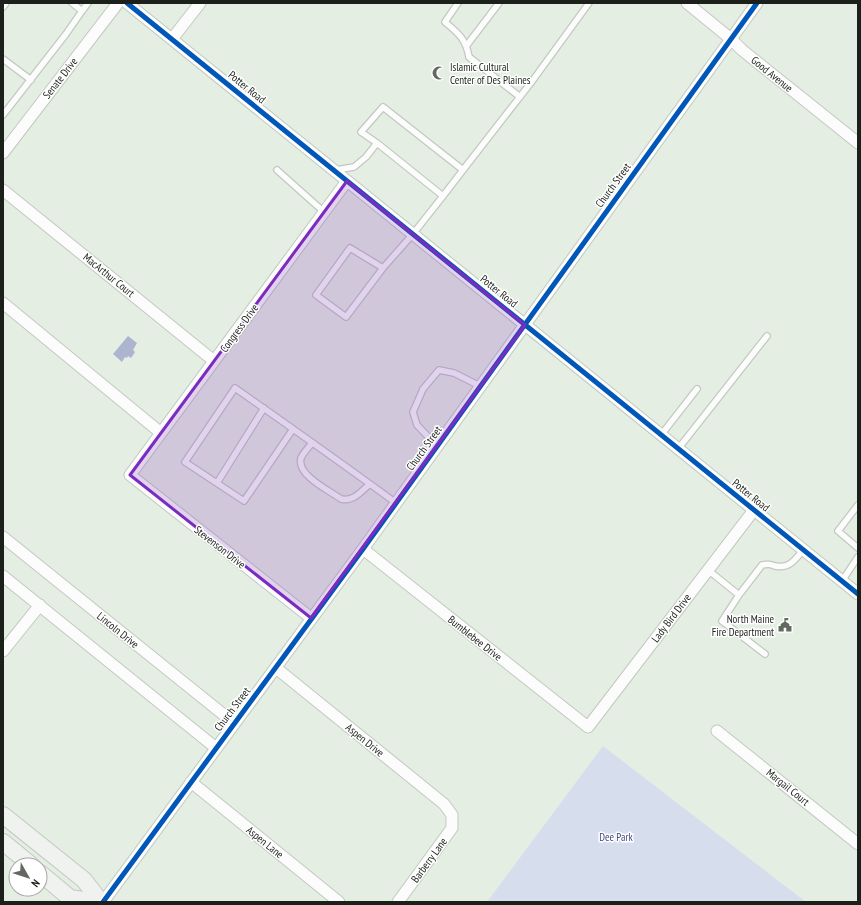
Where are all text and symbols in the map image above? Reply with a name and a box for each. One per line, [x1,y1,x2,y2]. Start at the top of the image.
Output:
street label: Good Avenue [748,53,796,95]
street label: Senate Drive [40,54,81,101]
place label: Islamic Cultural Center of Des Plaines [450,60,531,87]
mosque icon: Islamic Cultural Center of Des Plaines [431,65,447,81]
street label: Potter Road [225,68,269,106]
street label: Church Street [592,160,634,210]
street label: MacArthur Court [80,250,138,300]
street label: Potter Road [477,272,521,310]
street label: Congress Drive [217,301,261,355]
street label: Church Street [403,423,445,473]
street label: Potter Road [729,476,773,514]
street label: Stevenson Drive [192,523,249,572]
street label: Lady Bird Drive [648,591,694,645]
street label: Lincoln Drive [94,609,142,651]
street label: Bumblebee Drive [445,612,505,664]
place label: North Maine Fire Department [712,612,774,639]
public building icon: North Maine Fire Department [777,617,793,633]
street label: Church Street [211,684,253,734]
street label: Aspen Drive [343,720,387,760]
street label: Margail Court [764,765,812,809]
street label: Aspen Lane [244,823,287,861]
park label: Dee Park [599,830,633,844]
street label: Barberry Lane [408,834,450,885]
north arrow [8,857,48,897]
text: N [28,877,43,890]

